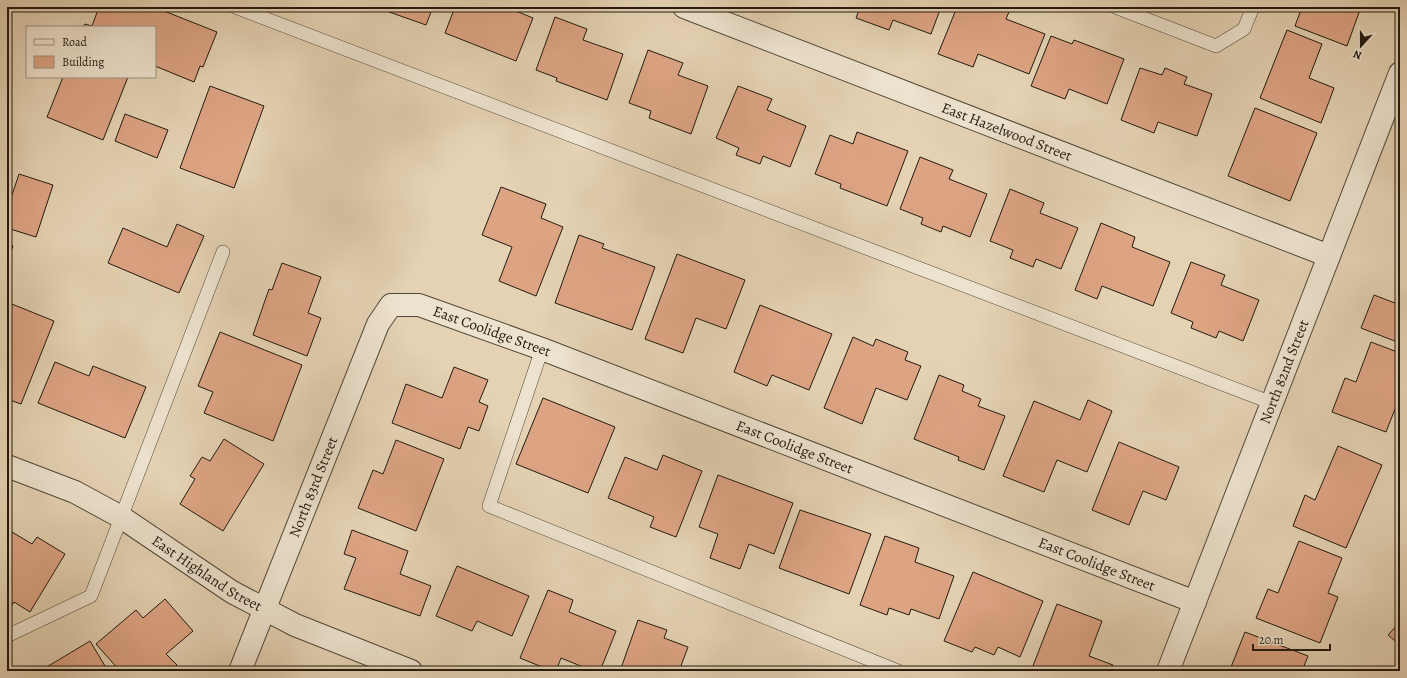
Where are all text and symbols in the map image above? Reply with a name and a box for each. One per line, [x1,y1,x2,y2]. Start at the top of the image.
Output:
legend [26,26,156,78]
north arrow [1341,26,1381,66]
text: Road [62,34,88,50]
text: N [1351,46,1364,63]
text: Building [62,54,104,70]
street label: East Hazelwood Street [939,97,1075,166]
street label: East Coolidge Street [430,301,554,362]
street label: North 82nd Street [1255,317,1313,427]
street label: East Coolidge Street [733,415,856,479]
street label: North 83rd Street [284,434,342,540]
street label: East Highland Street [148,531,266,616]
street label: East Coolidge Street [1035,532,1158,596]
scale bar [1253,626,1330,652]
text: 20 m [1259,632,1283,648]

